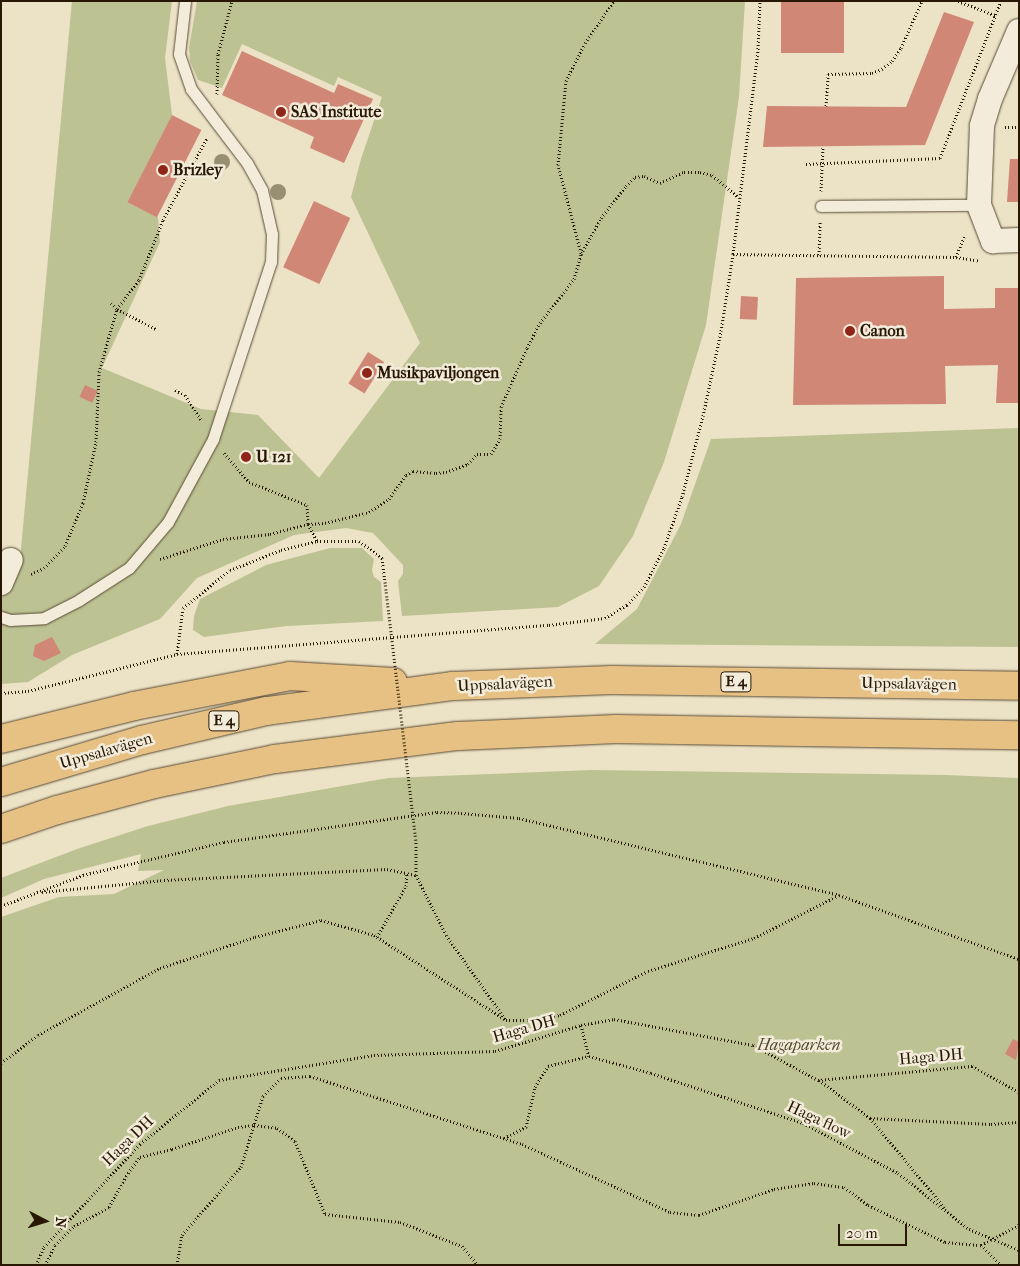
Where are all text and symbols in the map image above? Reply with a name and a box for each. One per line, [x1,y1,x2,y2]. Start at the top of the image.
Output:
place label: SAS Institute [291,102,381,122]
marker: SAS Institute [275,106,287,118]
place label: Brizley [173,160,223,180]
marker: Brizley [157,164,169,176]
place label: Canon [860,321,905,341]
marker: Canon [844,325,856,337]
place label: Musikpaviljongen [377,363,499,383]
marker: Musikpaviljongen [361,367,373,379]
place label: U 121 [256,447,292,467]
marker: U 121 [240,451,252,463]
road number: E 4 [720,670,752,694]
street label: Uppsalavägen [457,672,553,696]
street label: Uppsalavägen [861,674,957,694]
road number: E 4 [208,708,240,734]
street label: Uppsalavägen [57,729,155,773]
street label: Haga DH [491,1011,557,1047]
park label: Hagaparken [757,1035,841,1055]
street label: Haga DH [898,1045,964,1069]
street label: Haga flow [784,1097,854,1143]
street label: Haga DH [98,1112,158,1170]
north arrow [20,1196,70,1246]
scale bar [840,1214,909,1246]
text: N [52,1216,69,1228]
text: 20 m [846,1224,878,1242]

